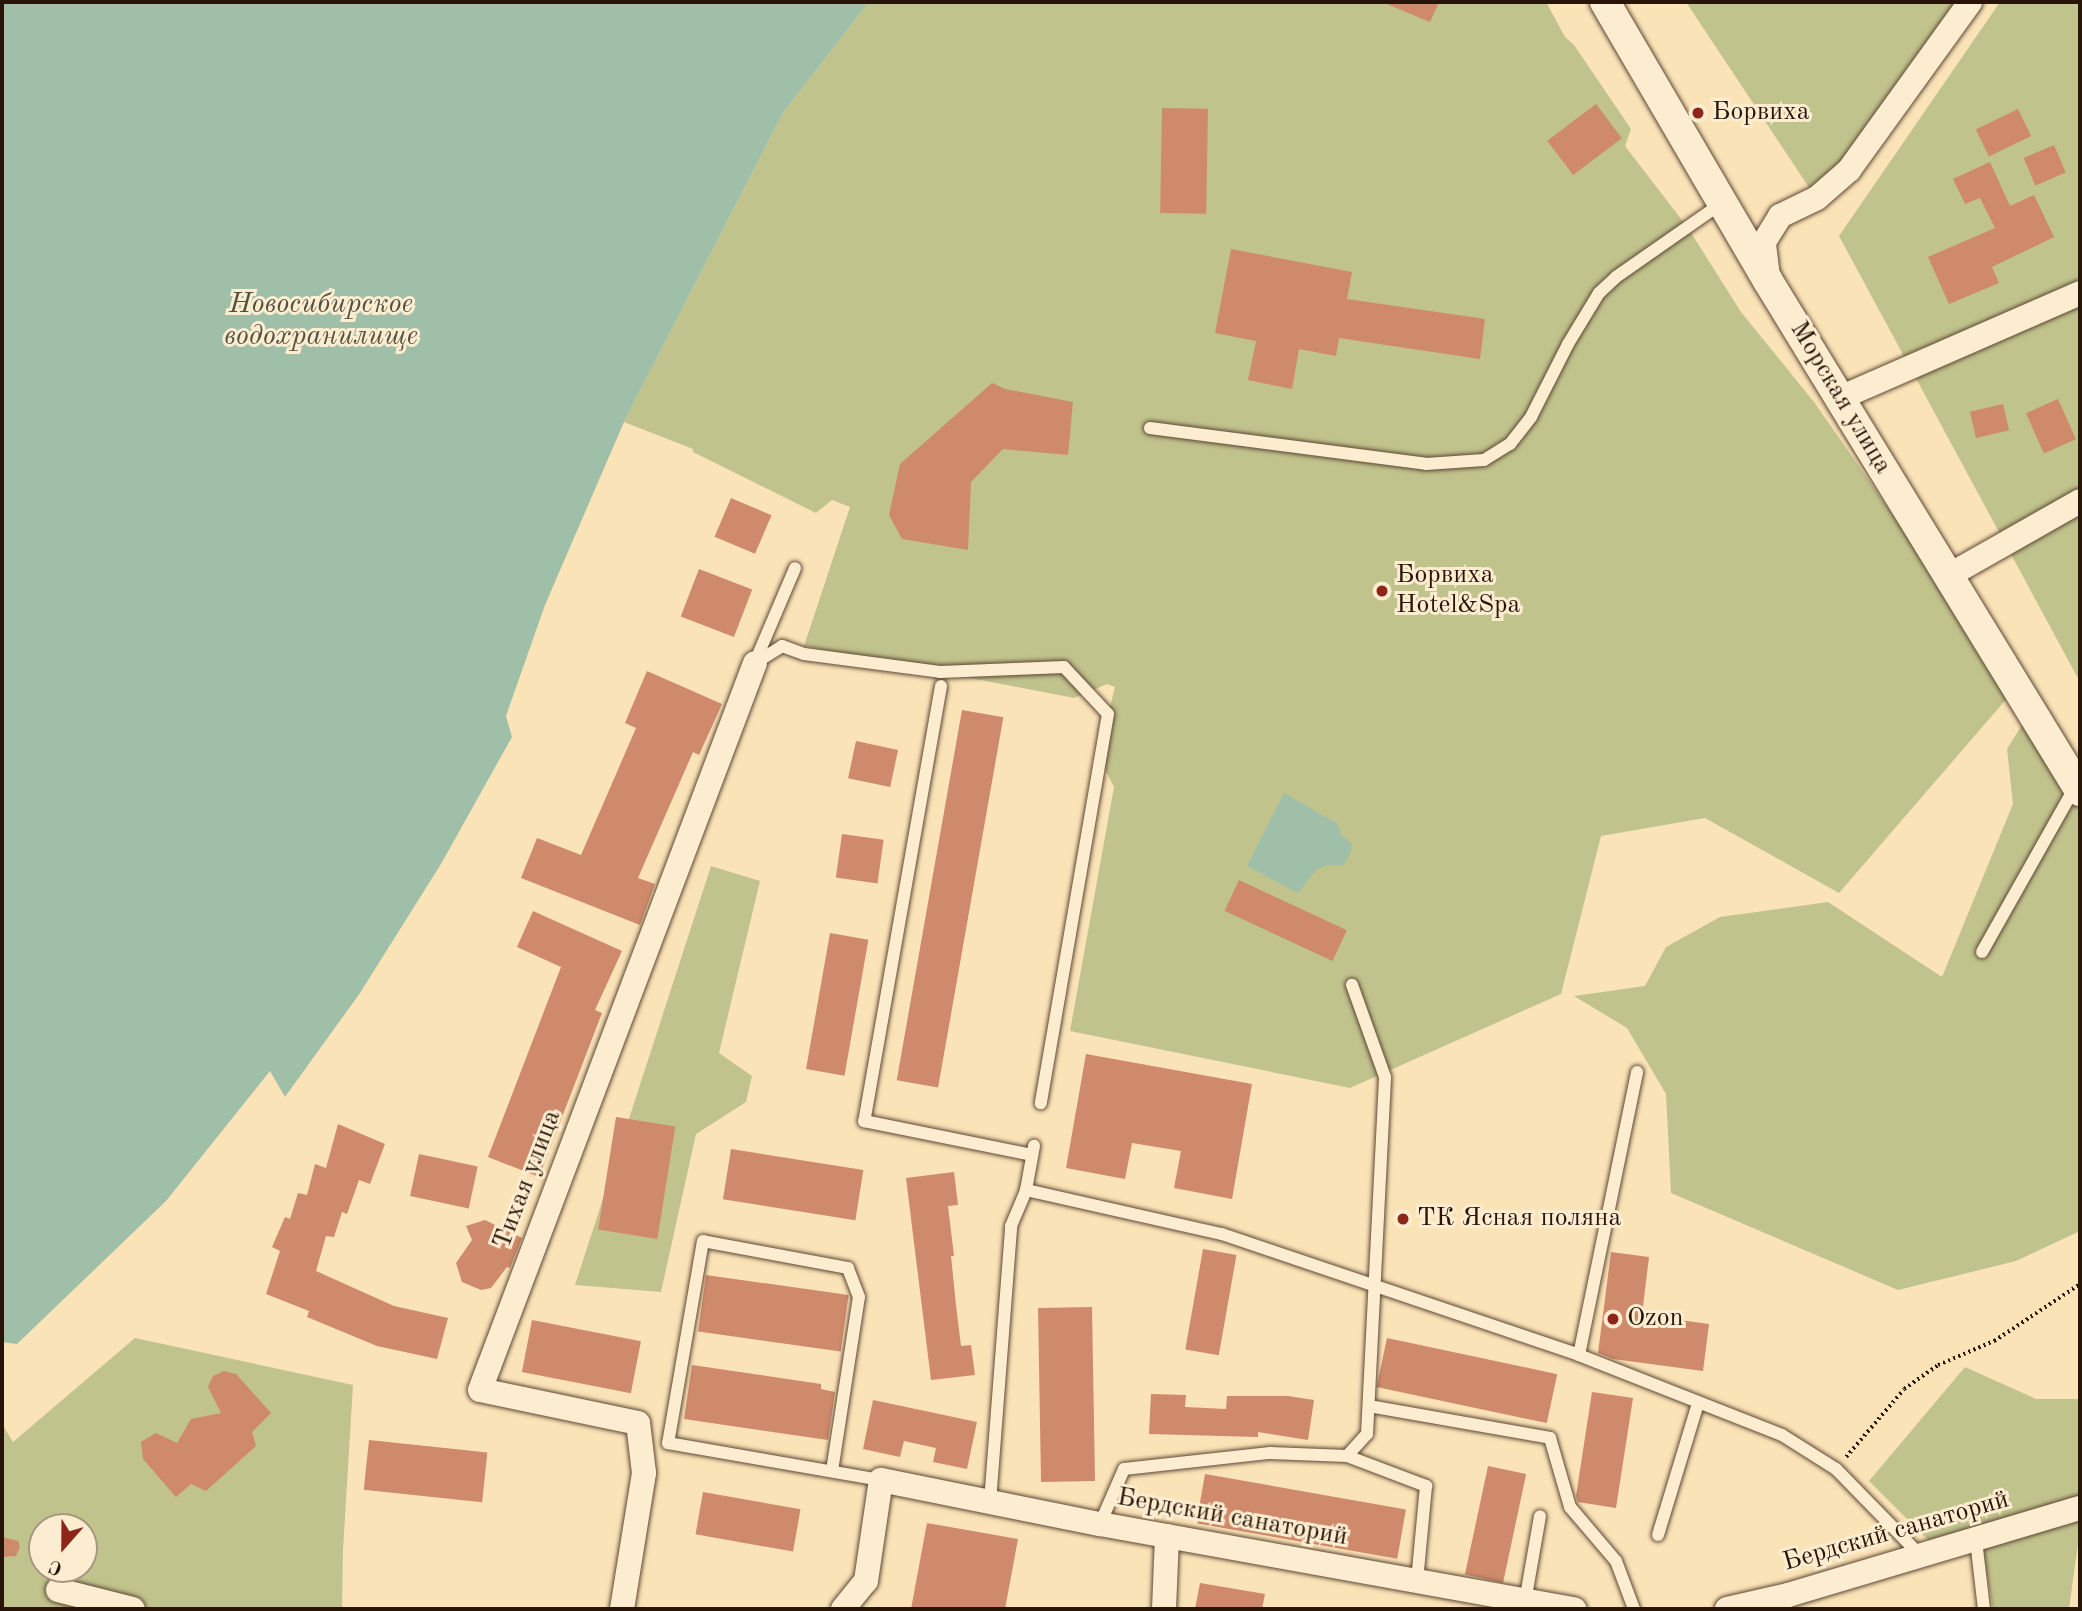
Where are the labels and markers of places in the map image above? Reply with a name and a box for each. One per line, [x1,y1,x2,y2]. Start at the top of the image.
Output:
place label: Борвиха [1712,97,1810,129]
marker: Борвиха [1690,105,1706,121]
place label: Борвиха Hotel&Spa [1396,560,1520,622]
marker: Борвиха Hotel&Spa [1374,583,1390,599]
place label: ТК Ясная поляна [1417,1203,1621,1235]
marker: ТК Ясная поляна [1395,1211,1411,1227]
place label: Ozon [1627,1303,1684,1335]
marker: Ozon [1605,1311,1621,1327]

